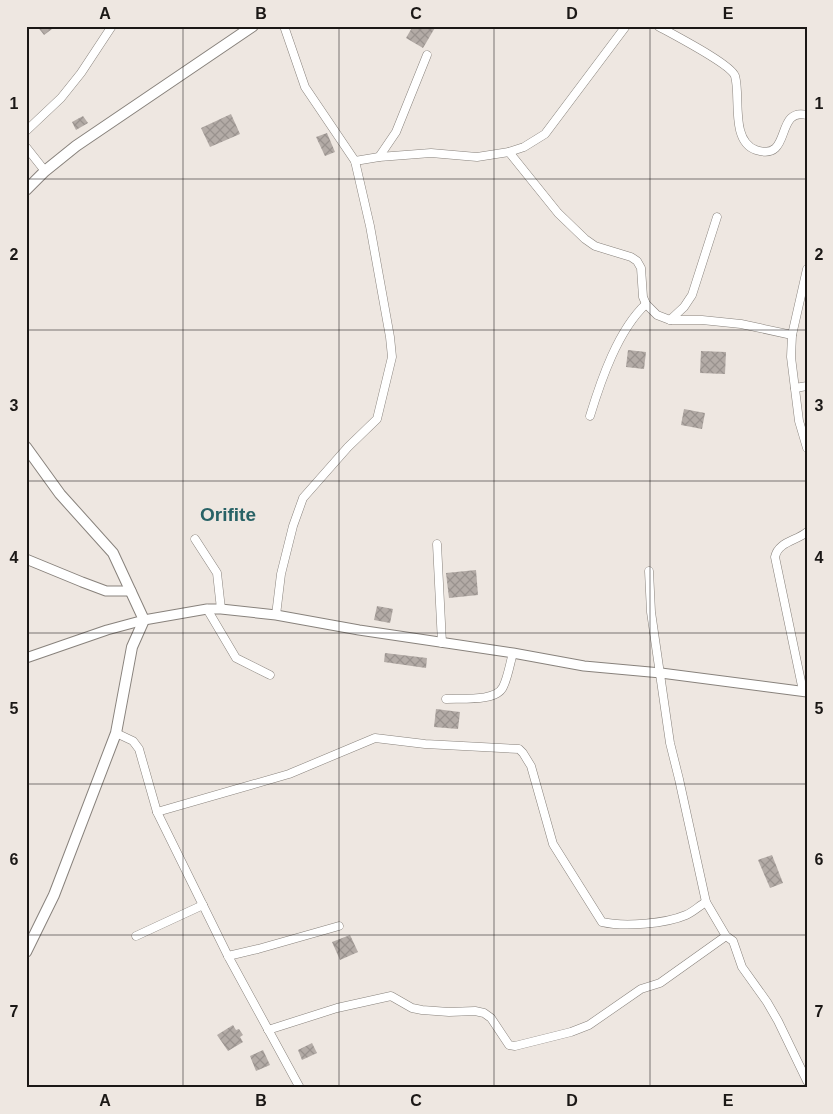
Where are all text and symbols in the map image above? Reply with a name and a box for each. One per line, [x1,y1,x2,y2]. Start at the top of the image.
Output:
text: A [99,5,111,22]
text: B [255,5,267,22]
text: C [410,5,422,22]
text: D [566,5,578,22]
text: E [723,5,734,22]
text: 1 [10,95,19,112]
text: 1 [815,95,824,112]
text: 2 [10,246,19,263]
text: 2 [815,246,824,263]
text: 3 [10,397,19,414]
text: 3 [815,397,824,414]
district label: Orifite [200,504,256,525]
text: 4 [10,549,19,566]
text: 4 [815,549,824,566]
text: 5 [10,700,19,717]
text: 5 [815,700,824,717]
text: 6 [10,851,19,868]
text: 6 [815,851,824,868]
text: 7 [10,1003,19,1020]
text: 7 [815,1003,824,1020]
text: A [99,1092,111,1109]
text: B [255,1092,267,1109]
text: C [410,1092,422,1109]
text: D [566,1092,578,1109]
text: E [723,1092,734,1109]

